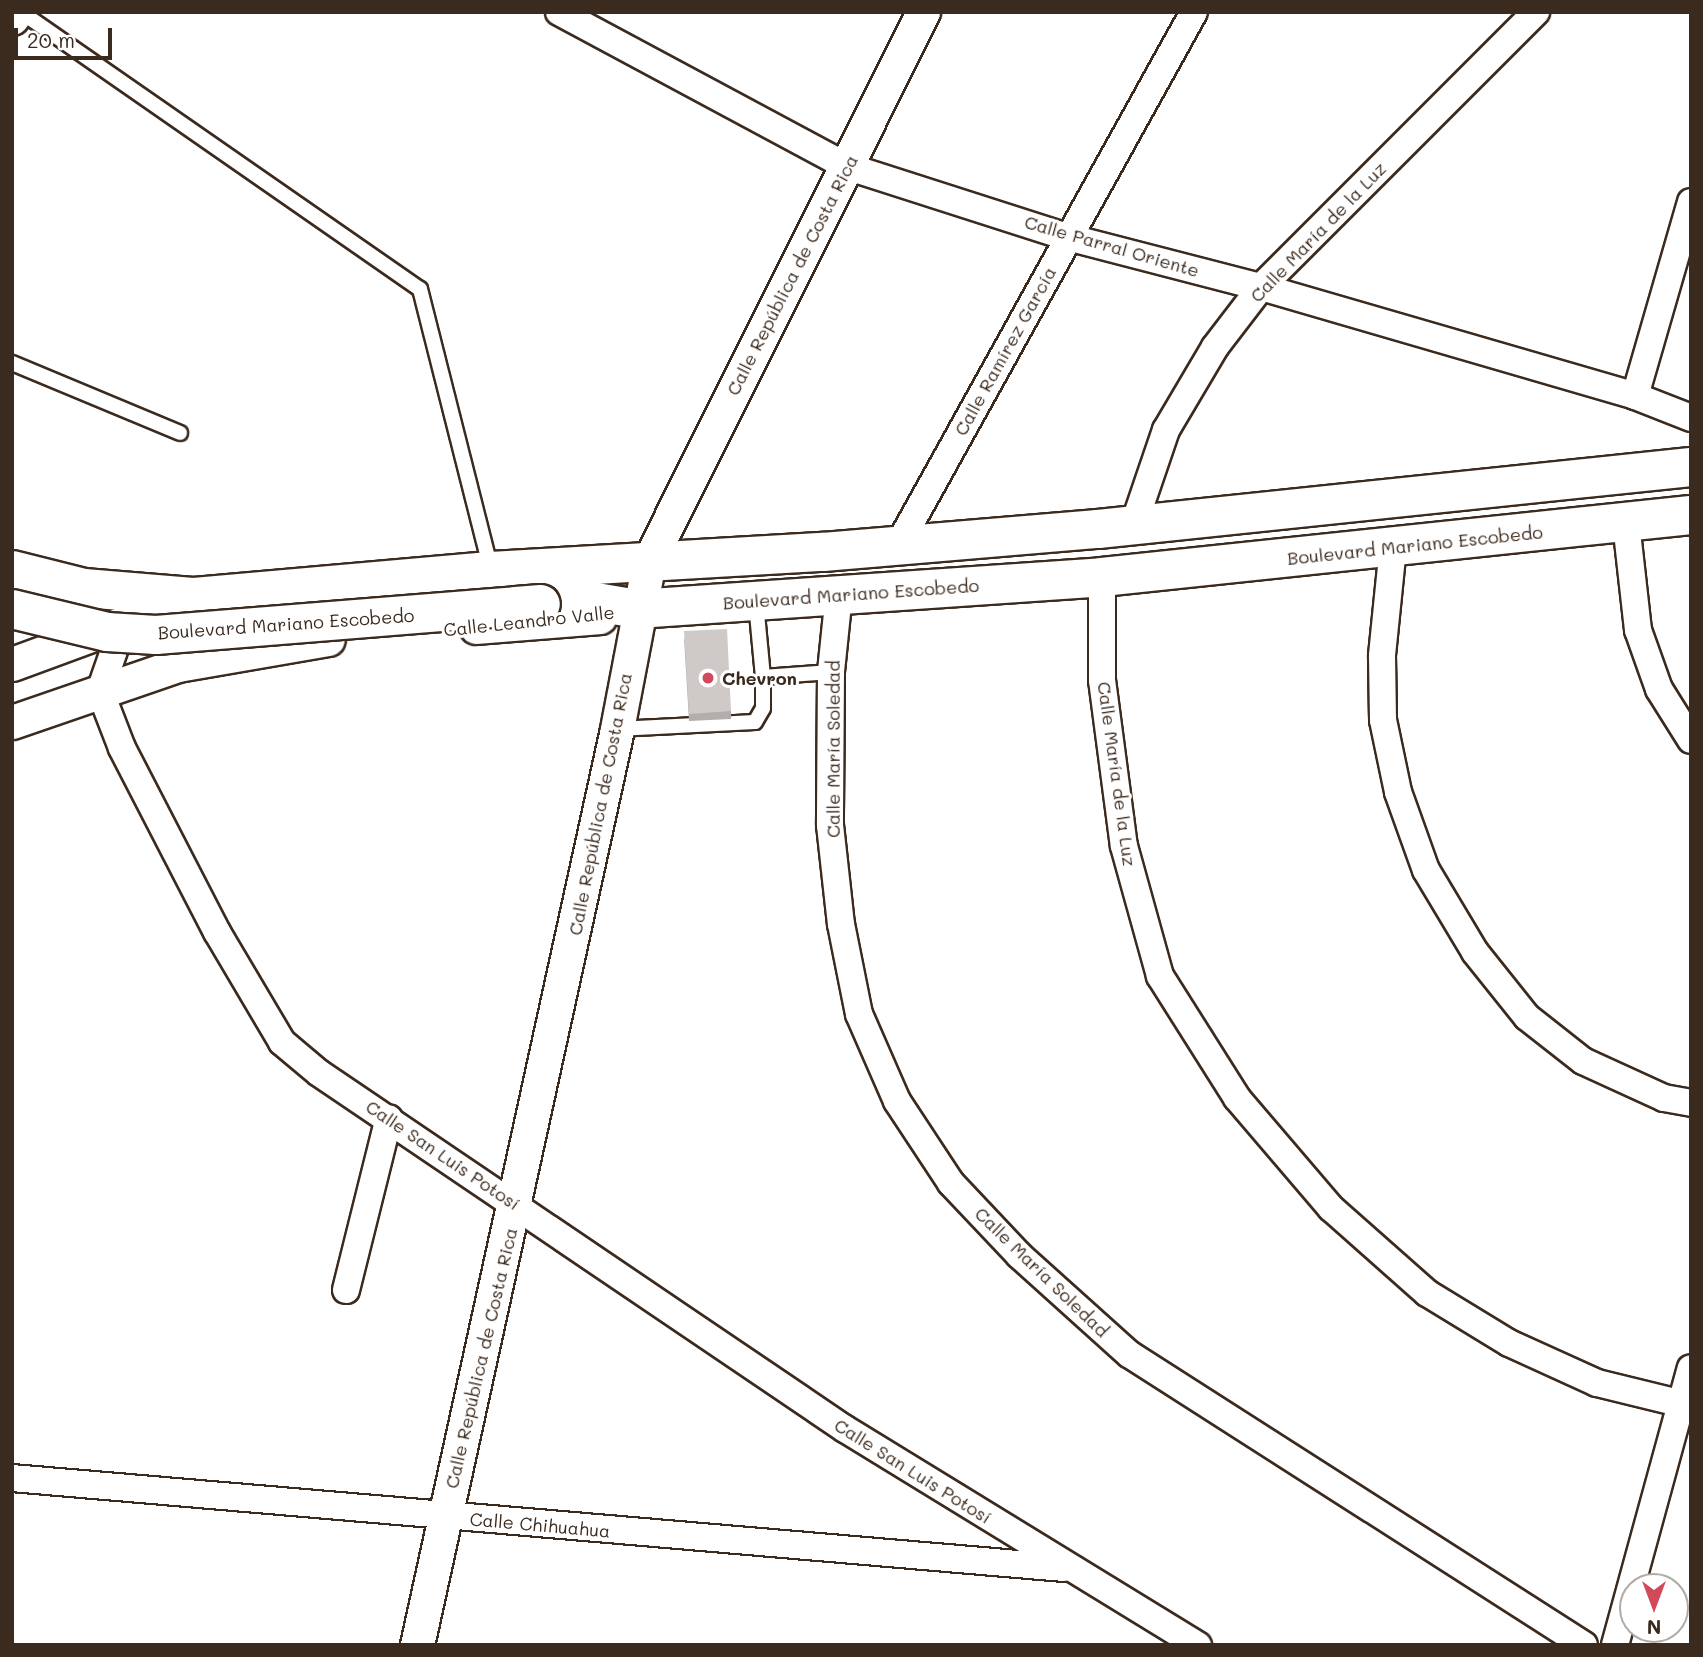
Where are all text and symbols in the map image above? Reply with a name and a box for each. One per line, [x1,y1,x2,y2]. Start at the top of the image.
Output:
scale bar [18,14,116,58]
text: 20 m [27,26,75,53]
street label: Calle República de Costa Rica [722,151,862,399]
street label: Calle María de la Luz [1246,157,1390,307]
street label: Calle Parral Oriente [1022,211,1202,281]
street label: Calle Ramírez García [950,263,1060,439]
street label: Boulevard Mariano Escobedo [1286,521,1544,569]
street label: Boulevard Mariano Escobedo [722,574,980,614]
street label: Calle Leandro Valle [443,601,615,641]
street label: Boulevard Mariano Escobedo [157,604,415,644]
street label: Calle María Soledad [822,660,844,838]
place label: Chevron [722,667,797,689]
marker: Chevron [700,670,716,686]
street label: Calle República de Costa Rica [564,671,636,937]
street label: Calle María de la Luz [1093,680,1141,868]
street label: Calle San Luis Potosí [362,1095,524,1215]
street label: Calle María Soledad [971,1202,1113,1342]
street label: Calle República de Costa Rica [440,1225,522,1491]
street label: Calle San Luis Potosí [830,1414,996,1528]
street label: Calle Chihuahua [469,1508,611,1542]
north arrow [1619,1573,1689,1643]
text: N [1647,1615,1661,1640]

